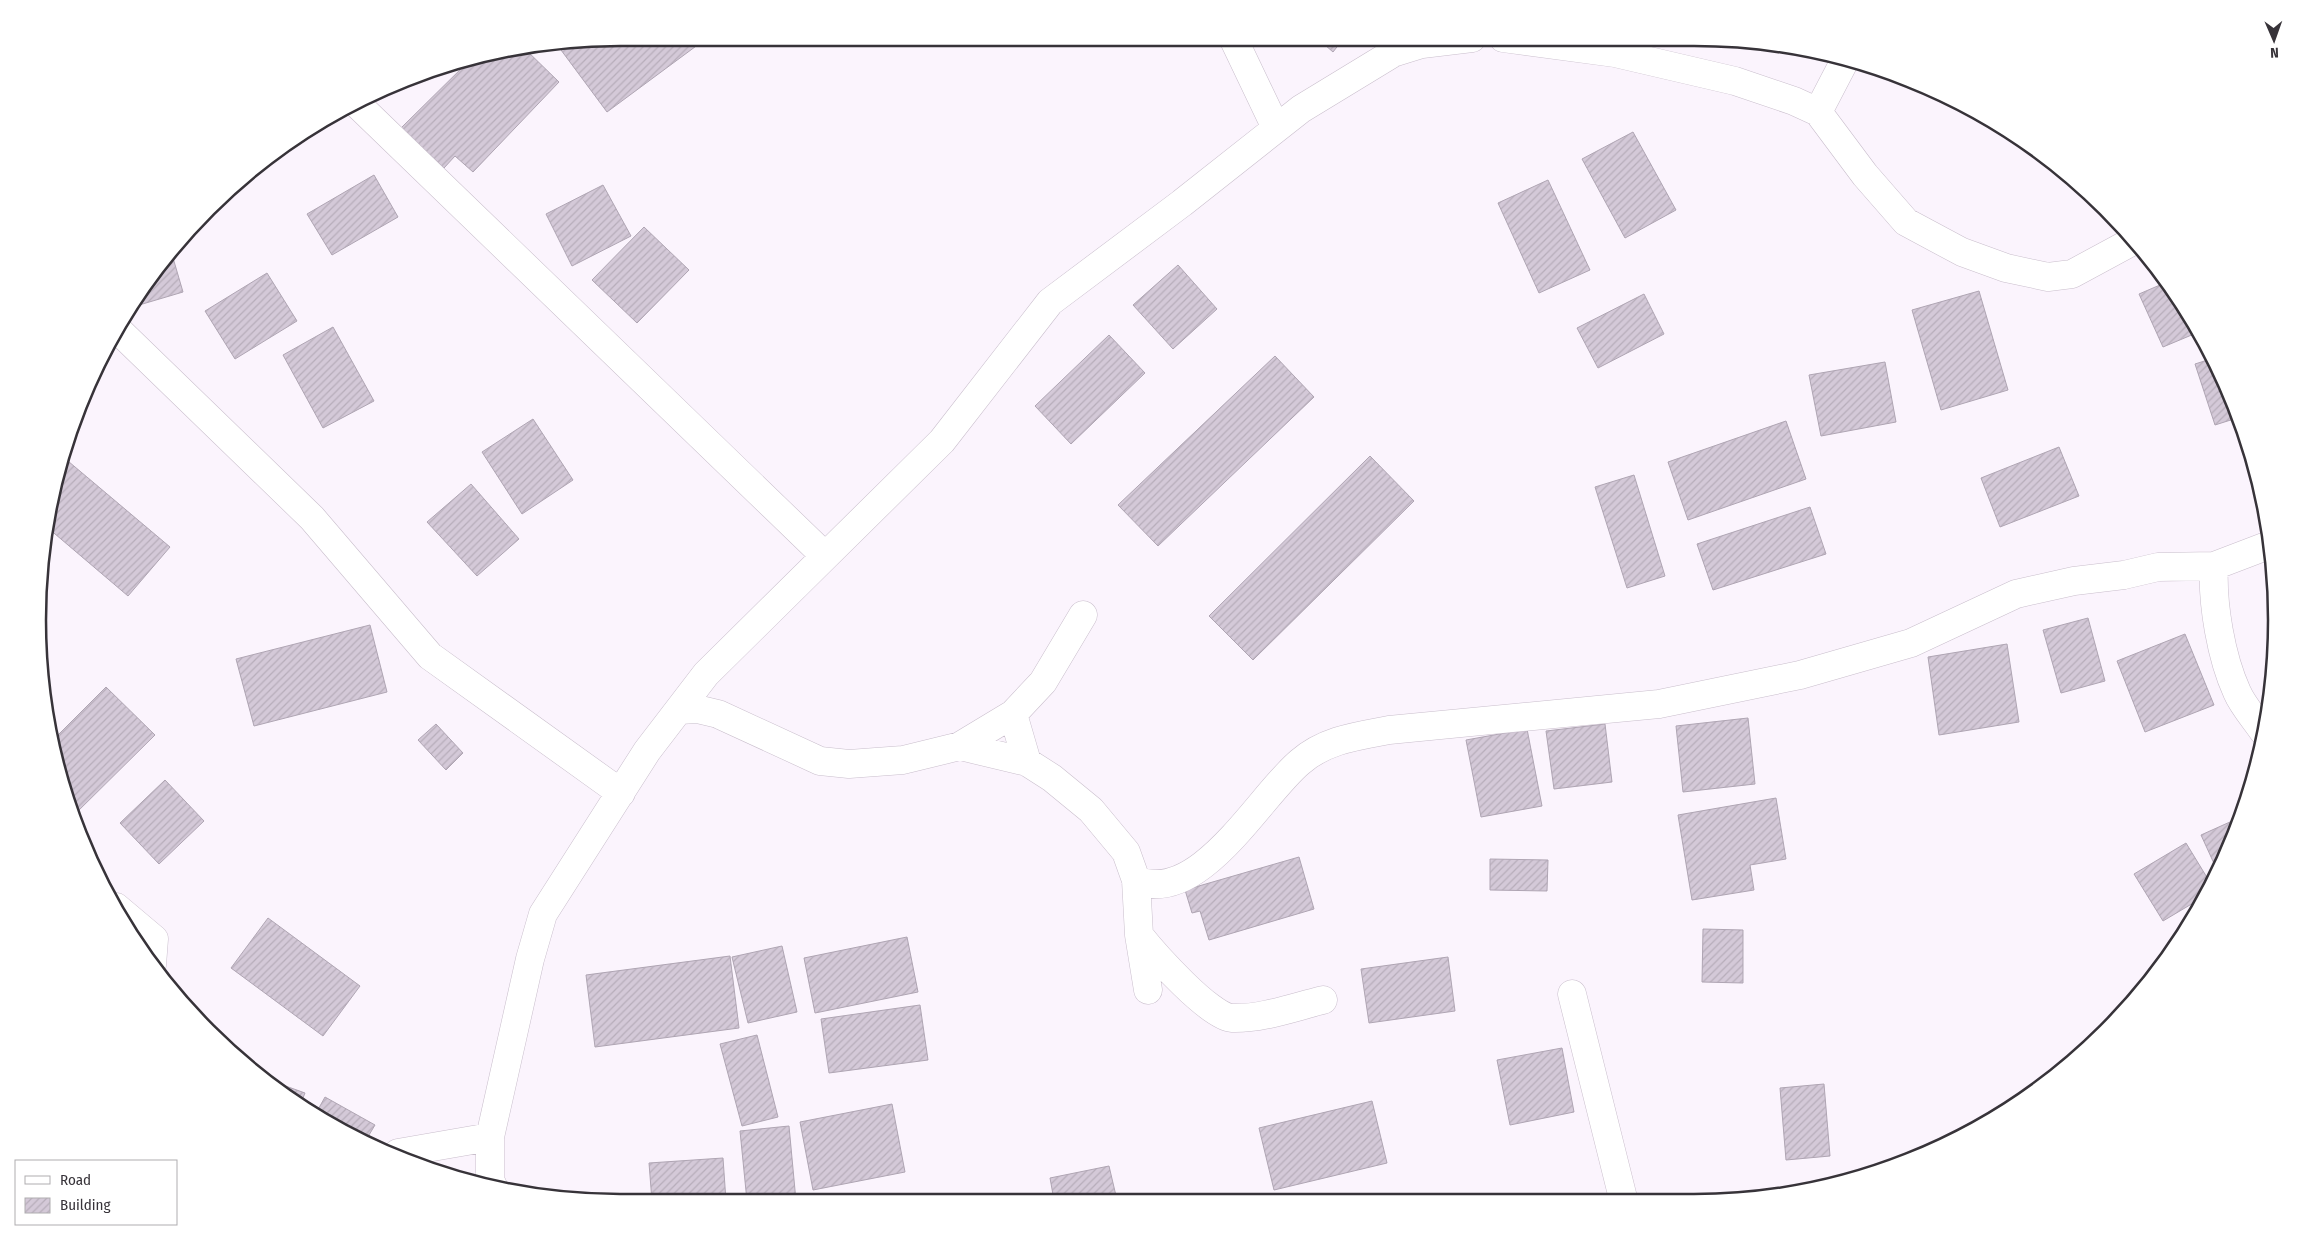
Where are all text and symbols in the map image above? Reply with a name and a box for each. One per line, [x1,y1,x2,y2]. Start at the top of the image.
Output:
north arrow [2249,15,2299,65]
text: N [2270,44,2279,61]
legend [15,1160,178,1225]
text: Road [60,1171,91,1189]
text: Building [60,1196,111,1214]

